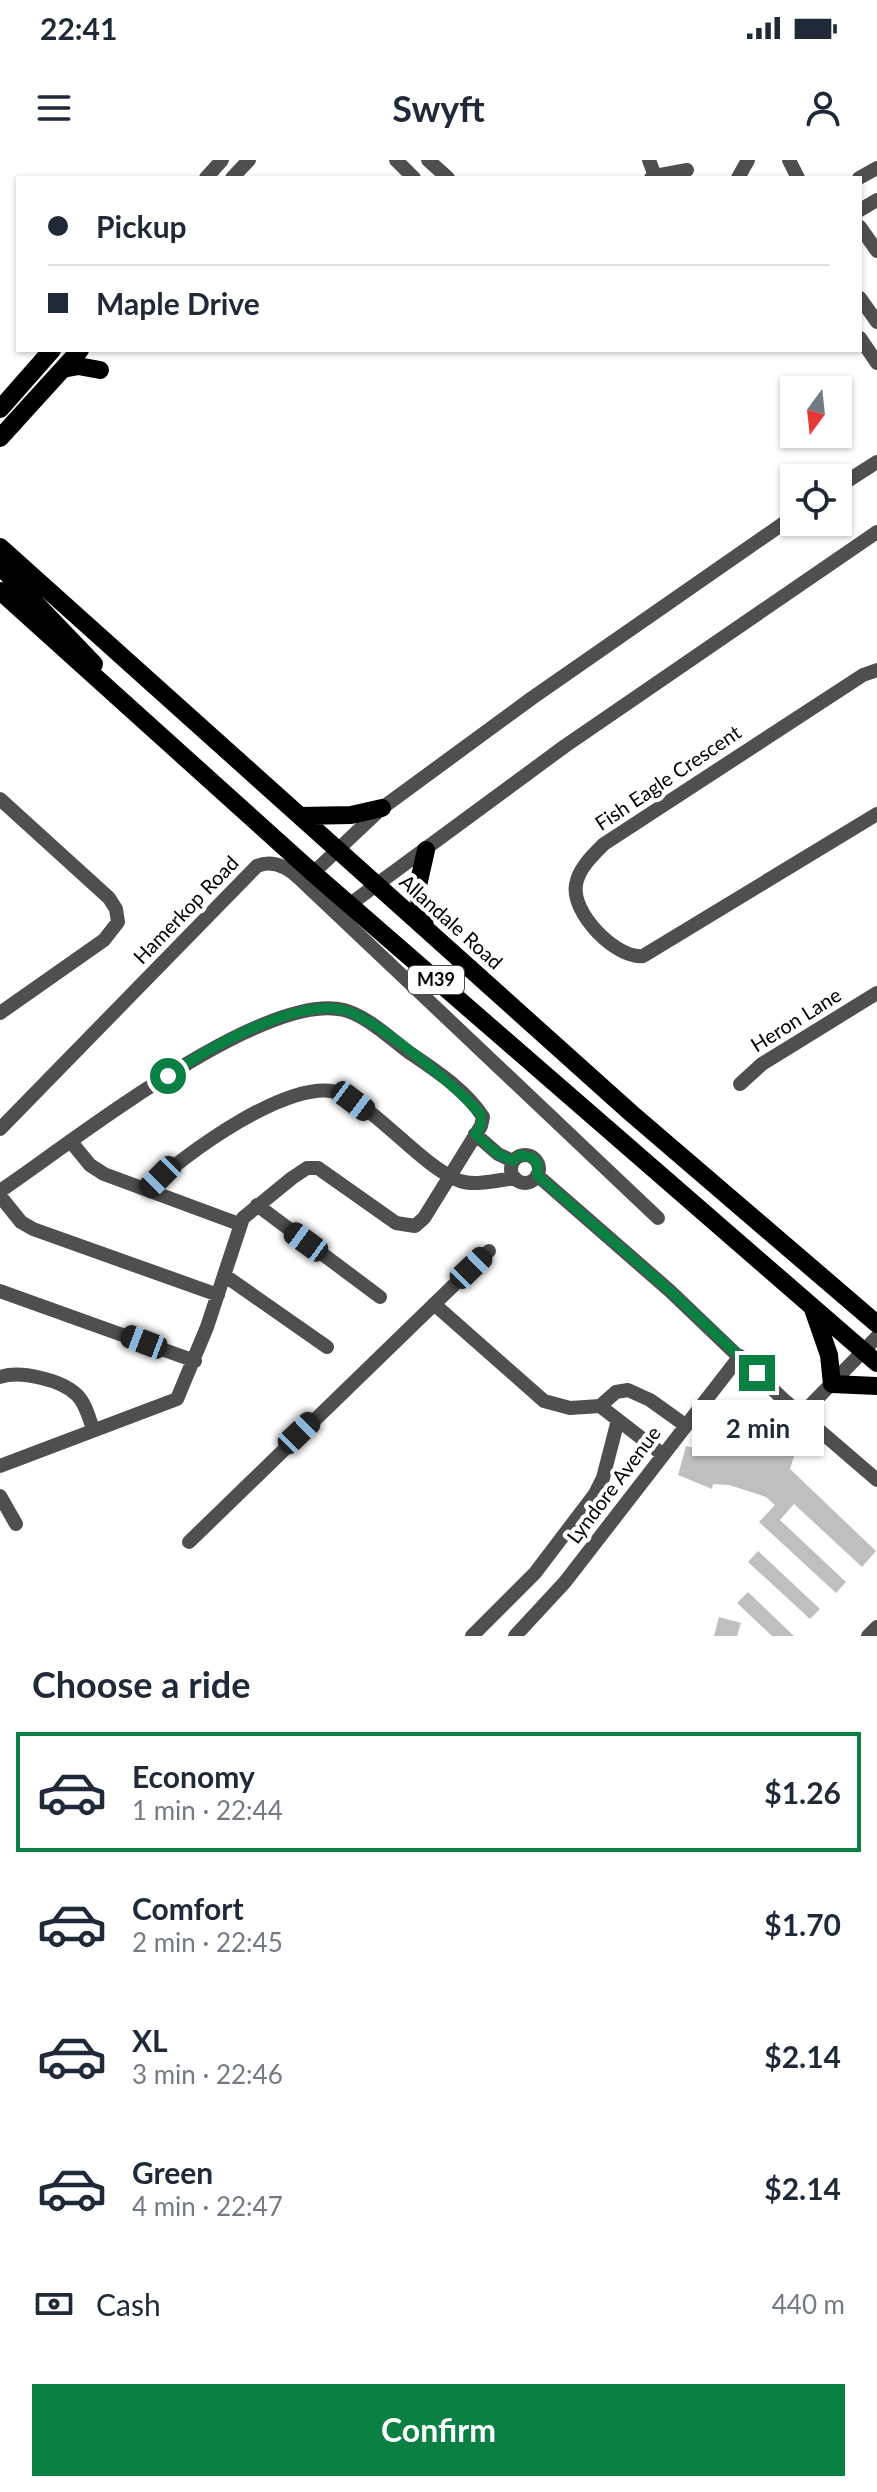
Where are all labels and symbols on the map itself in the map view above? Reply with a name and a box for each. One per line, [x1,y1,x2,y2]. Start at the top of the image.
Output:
north arrow [780,376,852,448]
street label: Fish Eagle Crescent [590,719,745,835]
street label: Hamerkop Road [128,850,243,968]
street label: Allandale Road [395,869,508,974]
road number: M39 [408,966,464,994]
street label: Heron Lane [746,982,845,1056]
route start [150,1058,186,1094]
car [327,1077,379,1125]
car [135,1152,185,1202]
car [280,1218,332,1266]
car [445,1243,497,1293]
car [117,1322,171,1362]
route end [739,1355,775,1391]
callout: 2 min [691,1401,823,1457]
car [273,1408,325,1458]
street label: Lyndore Avenue [561,1421,665,1548]

